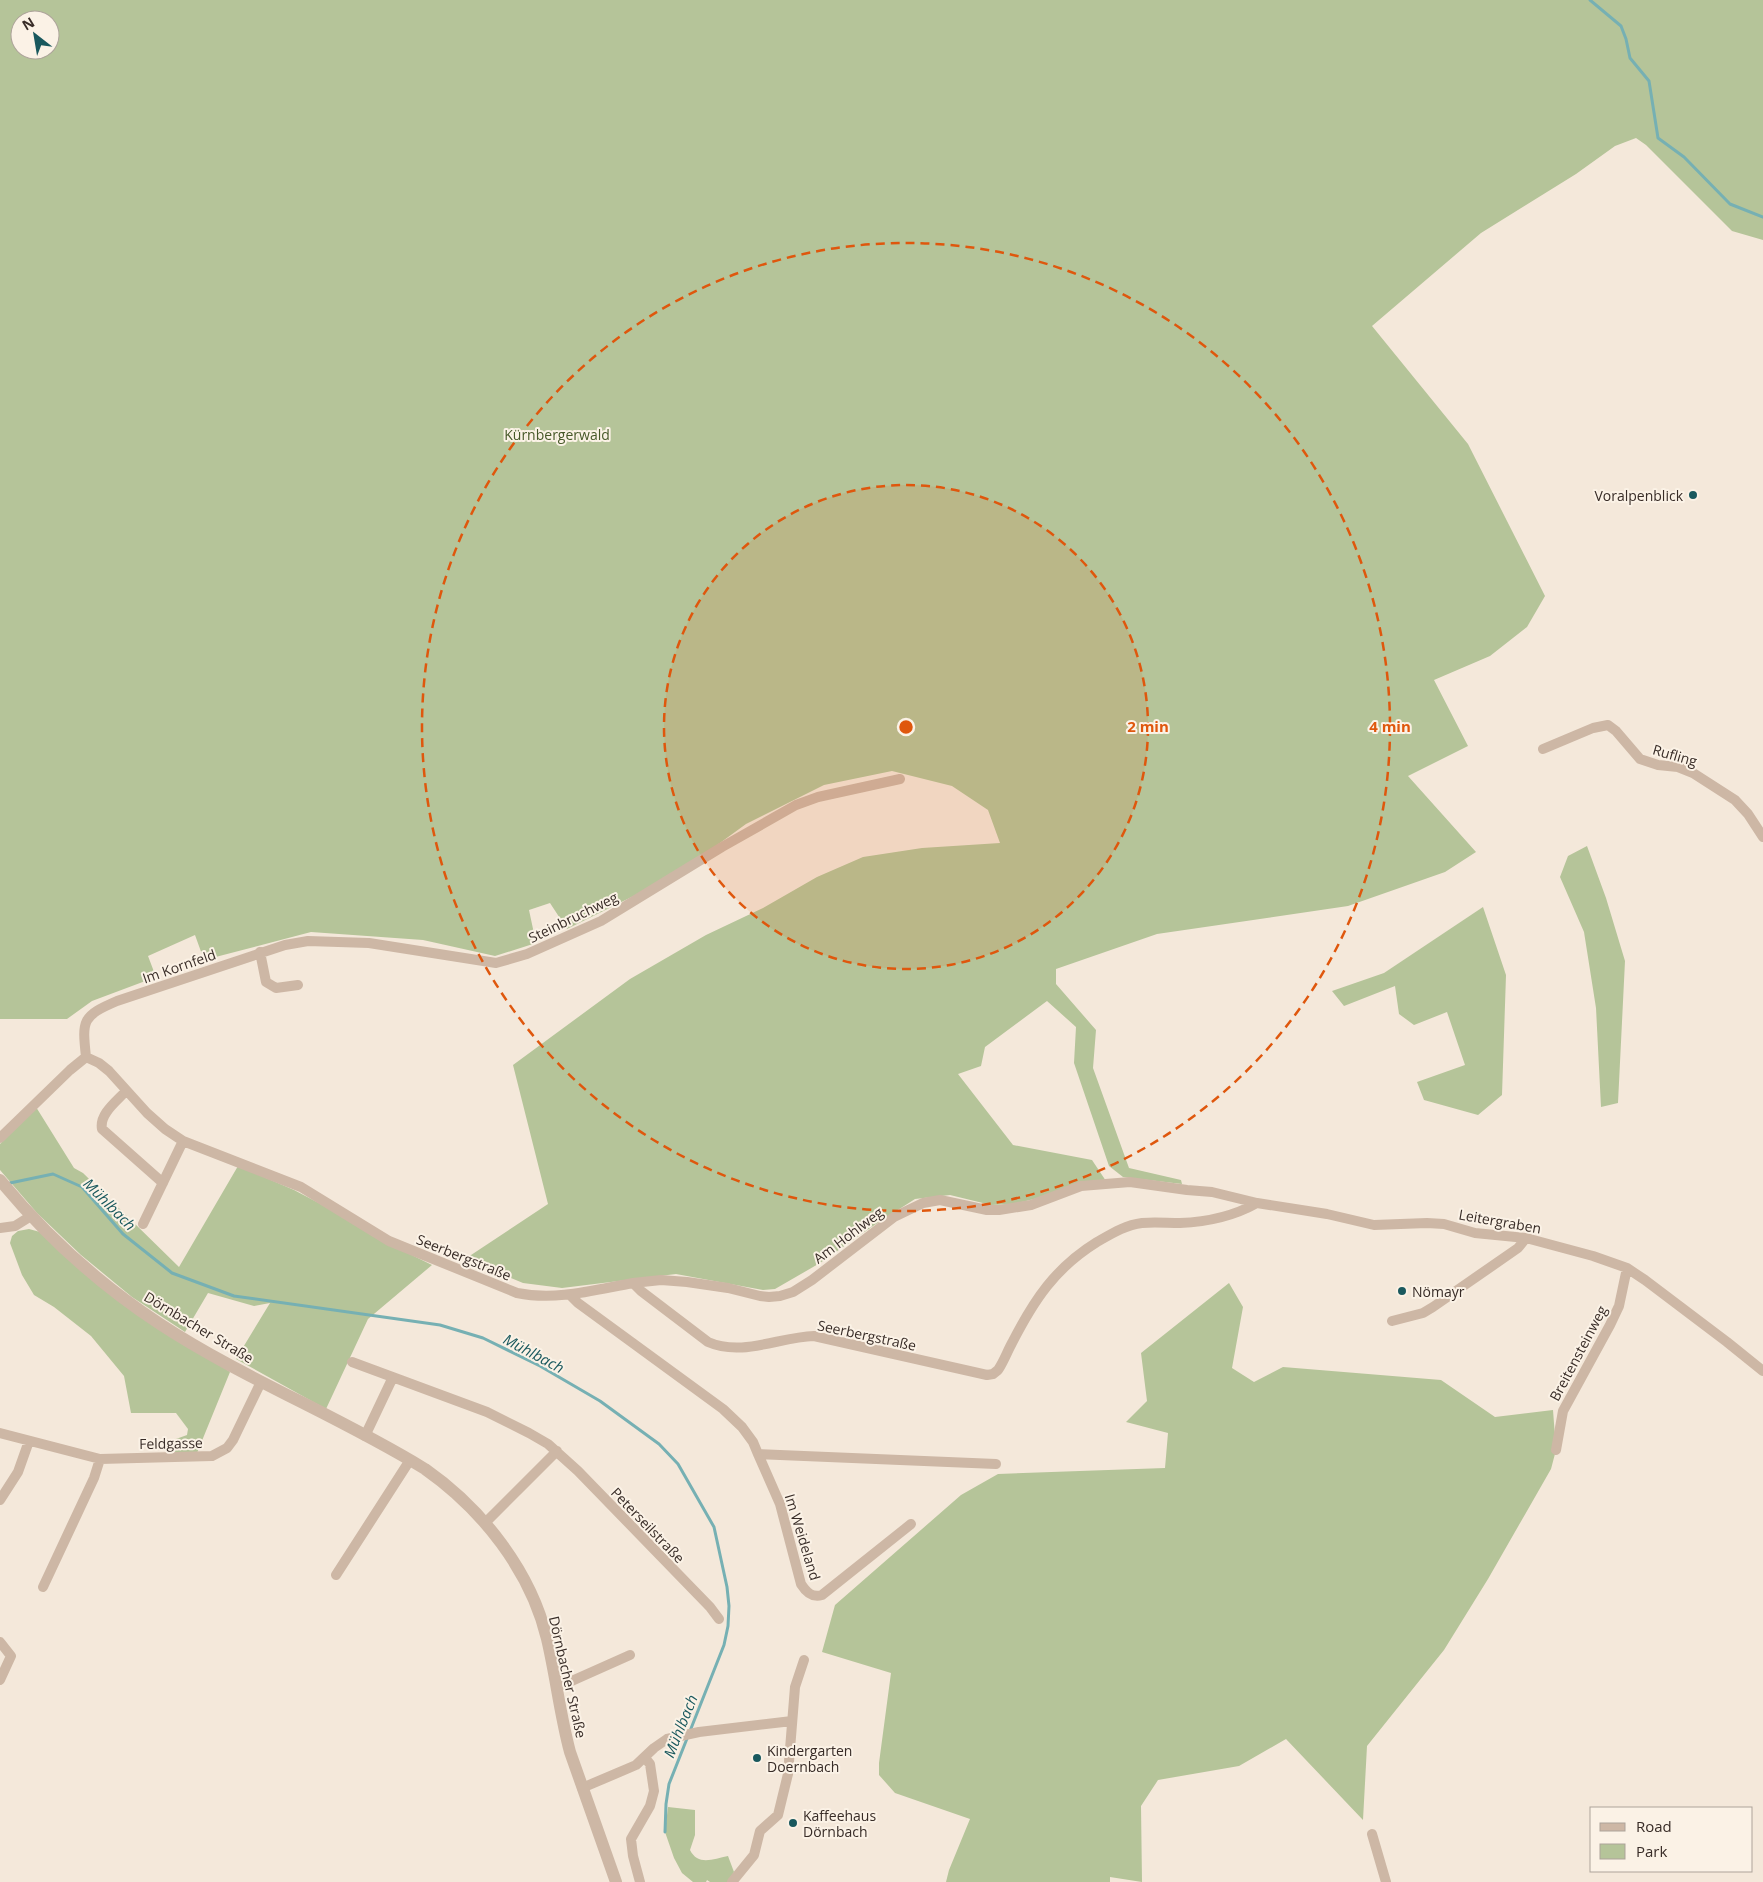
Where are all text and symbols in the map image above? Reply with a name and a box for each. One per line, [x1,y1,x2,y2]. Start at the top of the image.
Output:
north arrow [10,10,60,60]
text: N [18,12,38,35]
park label: Kürnbergerwald [504,425,610,444]
place label: Voralpenblick [1594,486,1684,505]
marker: Voralpenblick [1687,489,1699,501]
text: 2 min [1127,716,1169,736]
text: 4 min [1369,716,1411,736]
centre of rings [897,718,915,736]
street label: Rufling [1651,740,1700,770]
street label: Steinbruchweg [525,887,621,947]
street label: Im Kornfeld [140,945,218,987]
water label: Mühlbach [80,1174,140,1234]
street label: Am Hohlweg [809,1202,887,1267]
street label: Leitergraben [1457,1204,1543,1238]
street label: Seerbergstraße [414,1229,514,1285]
place label: Nömayr [1412,1282,1465,1301]
marker: Nömayr [1396,1285,1408,1297]
street label: Dörnbacher Straße [141,1287,257,1367]
street label: Breitensteinweg [1545,1302,1611,1404]
street label: Seerbergstraße [816,1315,918,1355]
water label: Mühlbach [500,1329,568,1377]
street label: Feldgasse [139,1433,203,1453]
street label: Peterseilstraße [607,1483,689,1567]
street label: Im Weideland [781,1491,825,1583]
street label: Dörnbacher Straße [545,1614,591,1740]
water label: Mühlbach [658,1692,702,1760]
place label: Kindergarten Doernbach [767,1741,852,1776]
marker: Kindergarten Doernbach [751,1752,763,1764]
place label: Kaffeehaus Dörnbach [803,1806,876,1841]
legend [1590,1807,1753,1872]
text: Road [1636,1816,1672,1836]
marker: Kaffeehaus Dörnbach [787,1817,799,1829]
text: Park [1636,1841,1667,1861]

